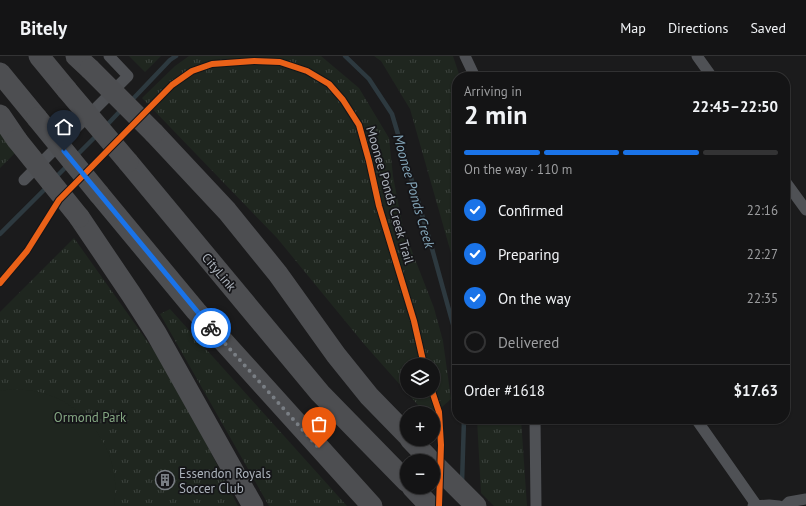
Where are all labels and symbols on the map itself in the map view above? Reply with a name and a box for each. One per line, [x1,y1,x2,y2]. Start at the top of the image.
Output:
pin [47,110,81,151]
street label: Moonee Ponds Creek Trail [362,124,418,266]
water label: Moonee Ponds Creek [389,132,439,251]
street label: CityLink [198,249,240,295]
courier [191,308,231,348]
pin [302,407,336,448]
park label: Ormond Park [54,409,127,426]
place label: Essendon Royals Soccer Club [179,465,271,497]
building icon: Essendon Royals Soccer Club [154,469,176,491]

